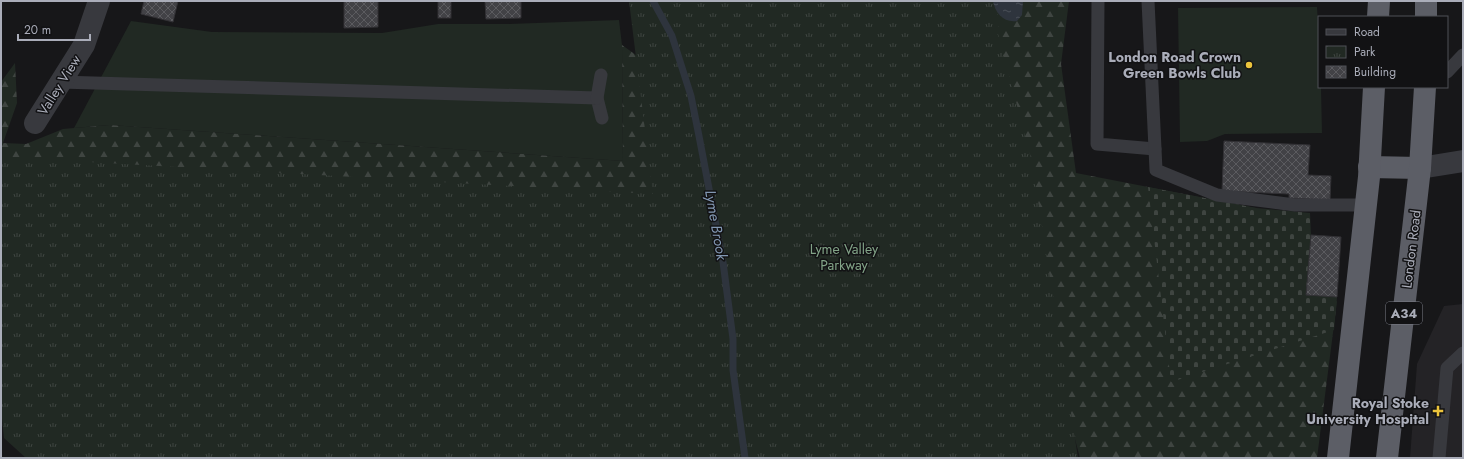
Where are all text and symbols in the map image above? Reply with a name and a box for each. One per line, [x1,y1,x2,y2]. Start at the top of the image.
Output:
scale bar [18,16,90,42]
legend [1318,16,1448,88]
text: 20 m [24,21,51,39]
text: Road [1354,23,1380,41]
text: Park [1354,43,1376,61]
place label: London Road Crown Green Bowls Club [1108,47,1241,83]
street label: Valley View [33,51,86,119]
marker: London Road Crown Green Bowls Club [1244,60,1254,70]
text: Building [1354,63,1396,81]
water label: Lyme Brook [699,188,733,262]
street label: London Road [1396,209,1426,289]
park label: Lyme Valley Parkway [810,239,879,275]
road number: A34 [1386,302,1422,324]
place label: Royal Stoke University Hospital [1306,393,1429,429]
marker: Royal Stoke University Hospital [1432,405,1444,417]

